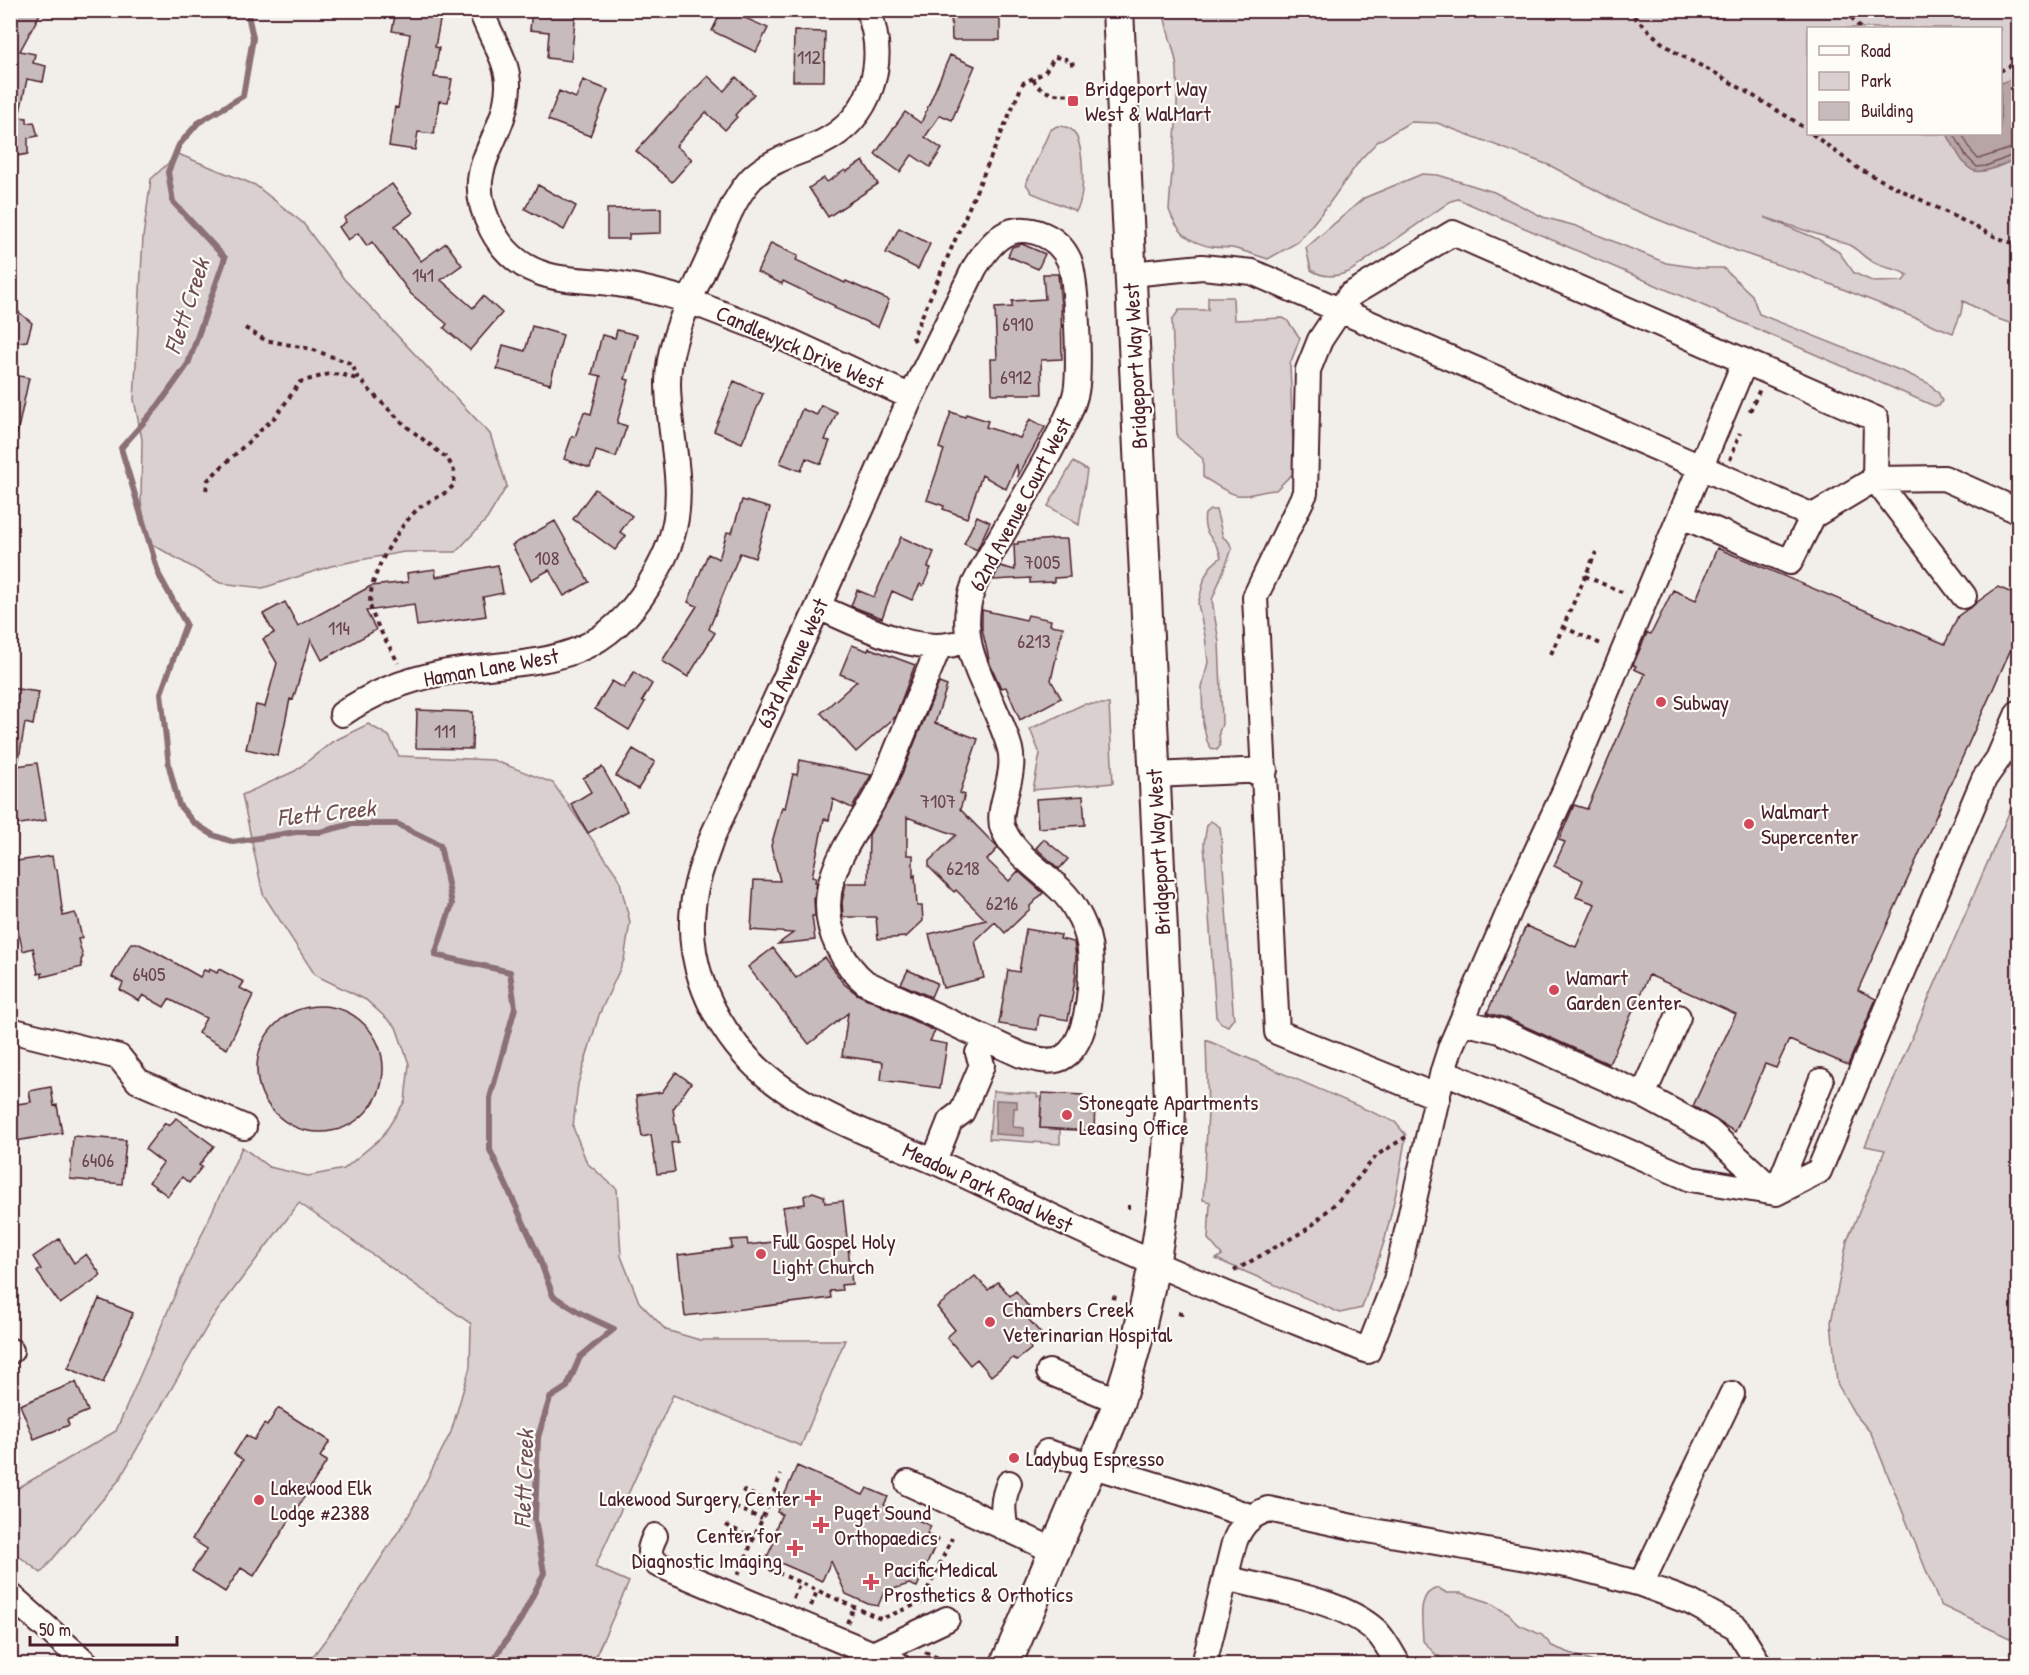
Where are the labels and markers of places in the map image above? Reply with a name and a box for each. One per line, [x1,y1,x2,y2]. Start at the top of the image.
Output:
place label: Bridgeport Way West & WalMart [1085,73,1211,128]
marker: Bridgeport Way West & WalMart [1066,94,1080,108]
place label: Subway [1673,687,1729,717]
marker: Subway [1654,695,1668,709]
place label: Walmart Supercenter [1761,796,1859,851]
marker: Walmart Supercenter [1742,817,1756,831]
place label: Wamart Garden Center [1566,962,1682,1017]
marker: Wamart Garden Center [1547,983,1561,997]
place label: Stonegate Apartments Leasing Office [1079,1087,1259,1142]
marker: Stonegate Apartments Leasing Office [1060,1108,1074,1122]
place label: Full Gospel Holy Light Church [772,1226,896,1281]
marker: Full Gospel Holy Light Church [754,1247,768,1261]
place label: Chambers Creek Veterinarian Hospital [1002,1294,1173,1349]
marker: Chambers Creek Veterinarian Hospital [983,1315,997,1329]
place label: Ladybug Espresso [1026,1443,1164,1473]
marker: Ladybug Espresso [1007,1451,1021,1465]
place label: Lakewood Elk Lodge #2388 [271,1472,372,1527]
place label: Lakewood Surgery Center [599,1483,801,1513]
marker: Lakewood Surgery Center [804,1489,822,1507]
marker: Lakewood Elk Lodge #2388 [252,1493,266,1507]
place label: Puget Sound Orthopaedics [834,1497,938,1552]
marker: Puget Sound Orthopaedics [812,1516,830,1534]
place label: Center for Diagnostic Imaging [632,1520,783,1575]
marker: Center for Diagnostic Imaging [786,1539,804,1557]
place label: Pacific Medical Prosthetics & Orthotics [884,1554,1073,1609]
marker: Pacific Medical Prosthetics & Orthotics [862,1573,880,1591]

